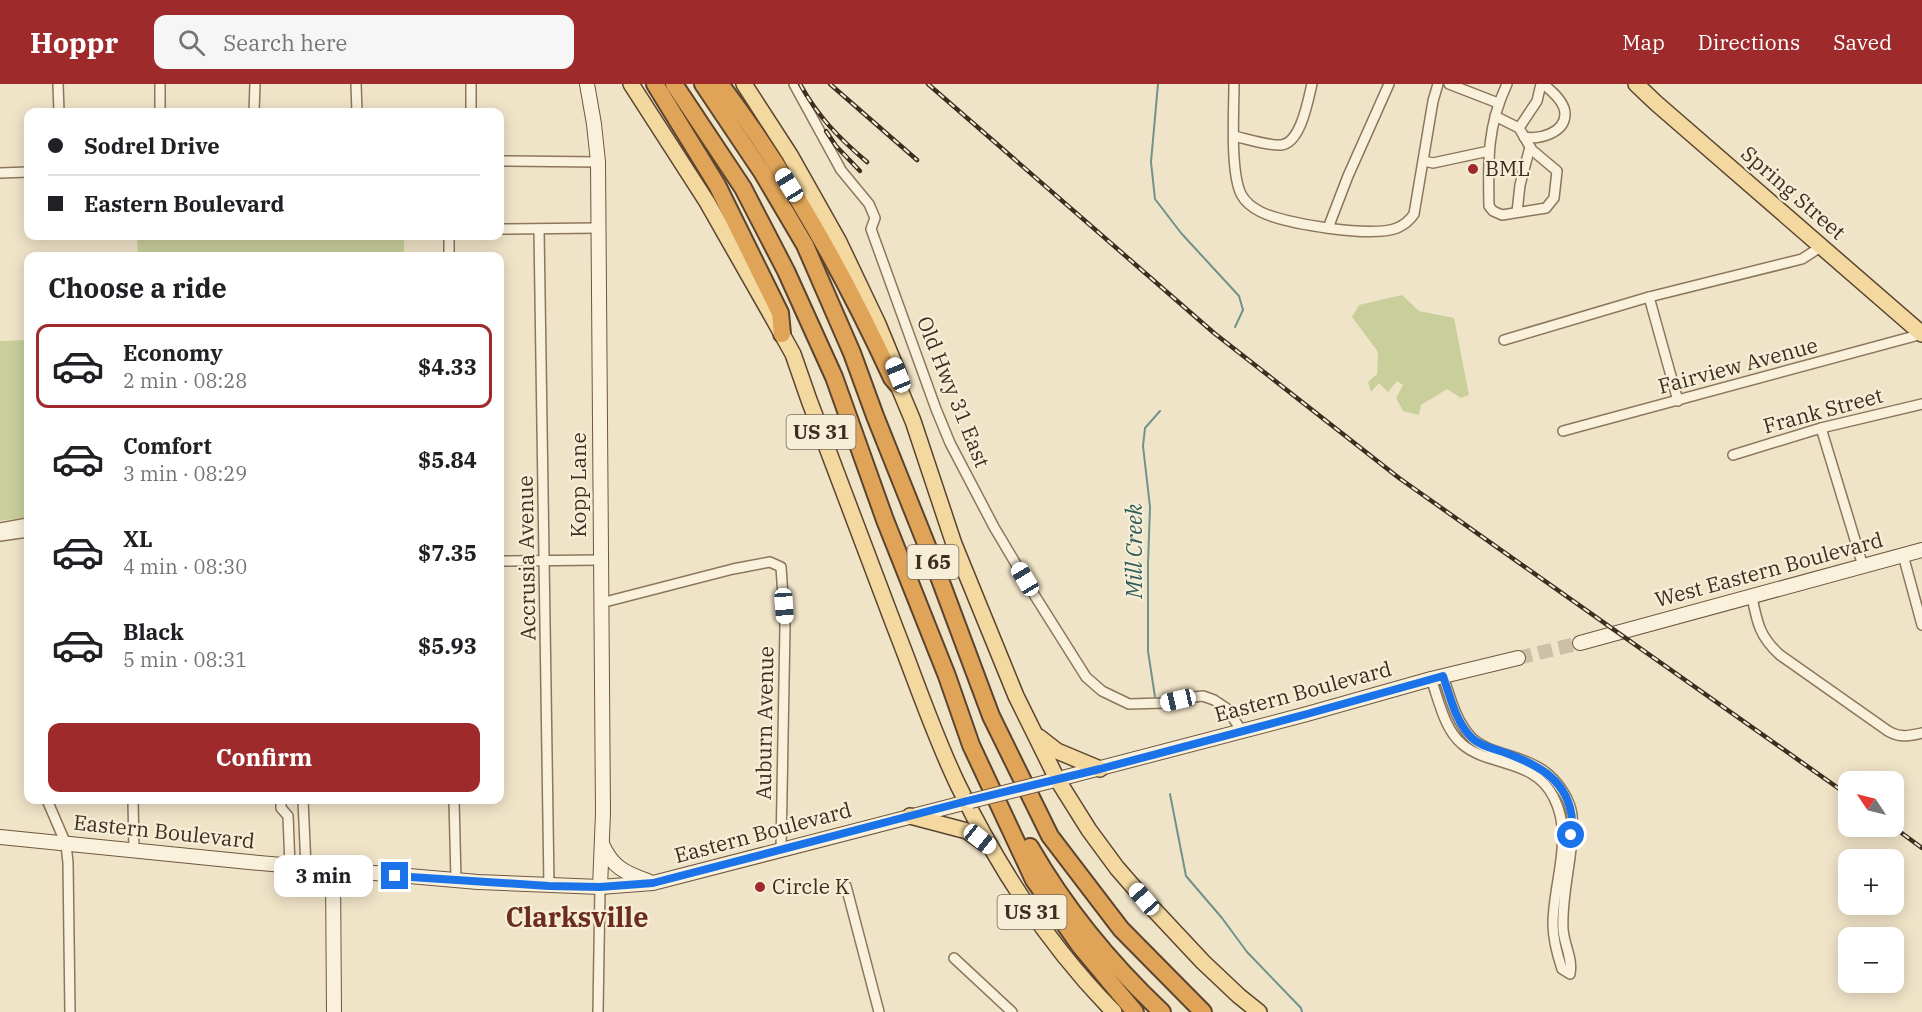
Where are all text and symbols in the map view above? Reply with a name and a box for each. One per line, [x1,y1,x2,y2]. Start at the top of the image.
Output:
search box [154,15,574,69]
text: Hoppr [30,24,118,61]
icon: search [175,26,208,59]
text: Search here [223,28,347,57]
text: Map [1622,28,1665,56]
text: Directions [1698,28,1800,56]
text: Saved [1833,28,1892,56]
text: Sodrel Drive [84,131,220,160]
street label: Spring Street [1736,139,1852,245]
place label: BML [1485,154,1530,182]
marker: BML [1466,162,1480,176]
car [772,165,806,205]
text: Eastern Boulevard [84,189,285,218]
text: Choose a ride [48,270,227,305]
street label: Old Hwy 31 East [911,312,997,471]
street label: Fairview Avenue [1655,330,1821,400]
text: Economy [123,338,223,367]
icon: car [51,339,105,393]
text: $4.33 [418,352,477,381]
car [883,355,913,395]
text: 2 min · 08:28 [123,367,247,394]
street label: Frank Street [1760,381,1886,439]
road number: US 31 [786,415,856,449]
text: Comfort [123,431,212,460]
icon: car [51,432,105,486]
street label: Kopp Lane [564,432,592,538]
text: $5.84 [418,445,477,474]
text: 3 min · 08:29 [123,460,247,487]
street label: Accrusia Avenue [511,475,541,641]
water label: Mill Creek [1119,503,1148,599]
text: XL [123,524,153,553]
icon: car [51,525,105,579]
street label: West Eastern Boulevard [1651,525,1886,613]
text: $7.35 [418,538,477,567]
road number: I 65 [908,545,958,579]
text: 4 min · 08:30 [123,553,247,580]
car [1008,559,1042,599]
car [774,587,794,625]
text: Black [123,617,184,646]
icon: car [51,618,105,672]
text: $5.93 [418,631,477,660]
text: 5 min · 08:31 [123,646,247,673]
street label: Auburn Avenue [749,646,779,800]
street label: Eastern Boulevard [1211,654,1395,728]
car [1158,687,1198,713]
button: Confirm [48,723,480,792]
north arrow [1838,771,1904,837]
map controls [1838,771,1904,993]
street label: Eastern Boulevard [671,795,855,869]
street label: Eastern Boulevard [72,808,256,854]
car [960,821,1000,857]
route start [1557,821,1584,848]
button: + [1838,849,1904,915]
callout: 3 min [275,855,374,897]
text: 3 min [296,862,352,889]
route end [381,862,408,889]
place label: Circle K [772,872,850,900]
marker: Circle K [753,880,767,894]
car [1125,880,1163,918]
road number: US 31 [998,895,1066,929]
district label: Clarksville [506,899,648,934]
button: − [1838,927,1904,993]

